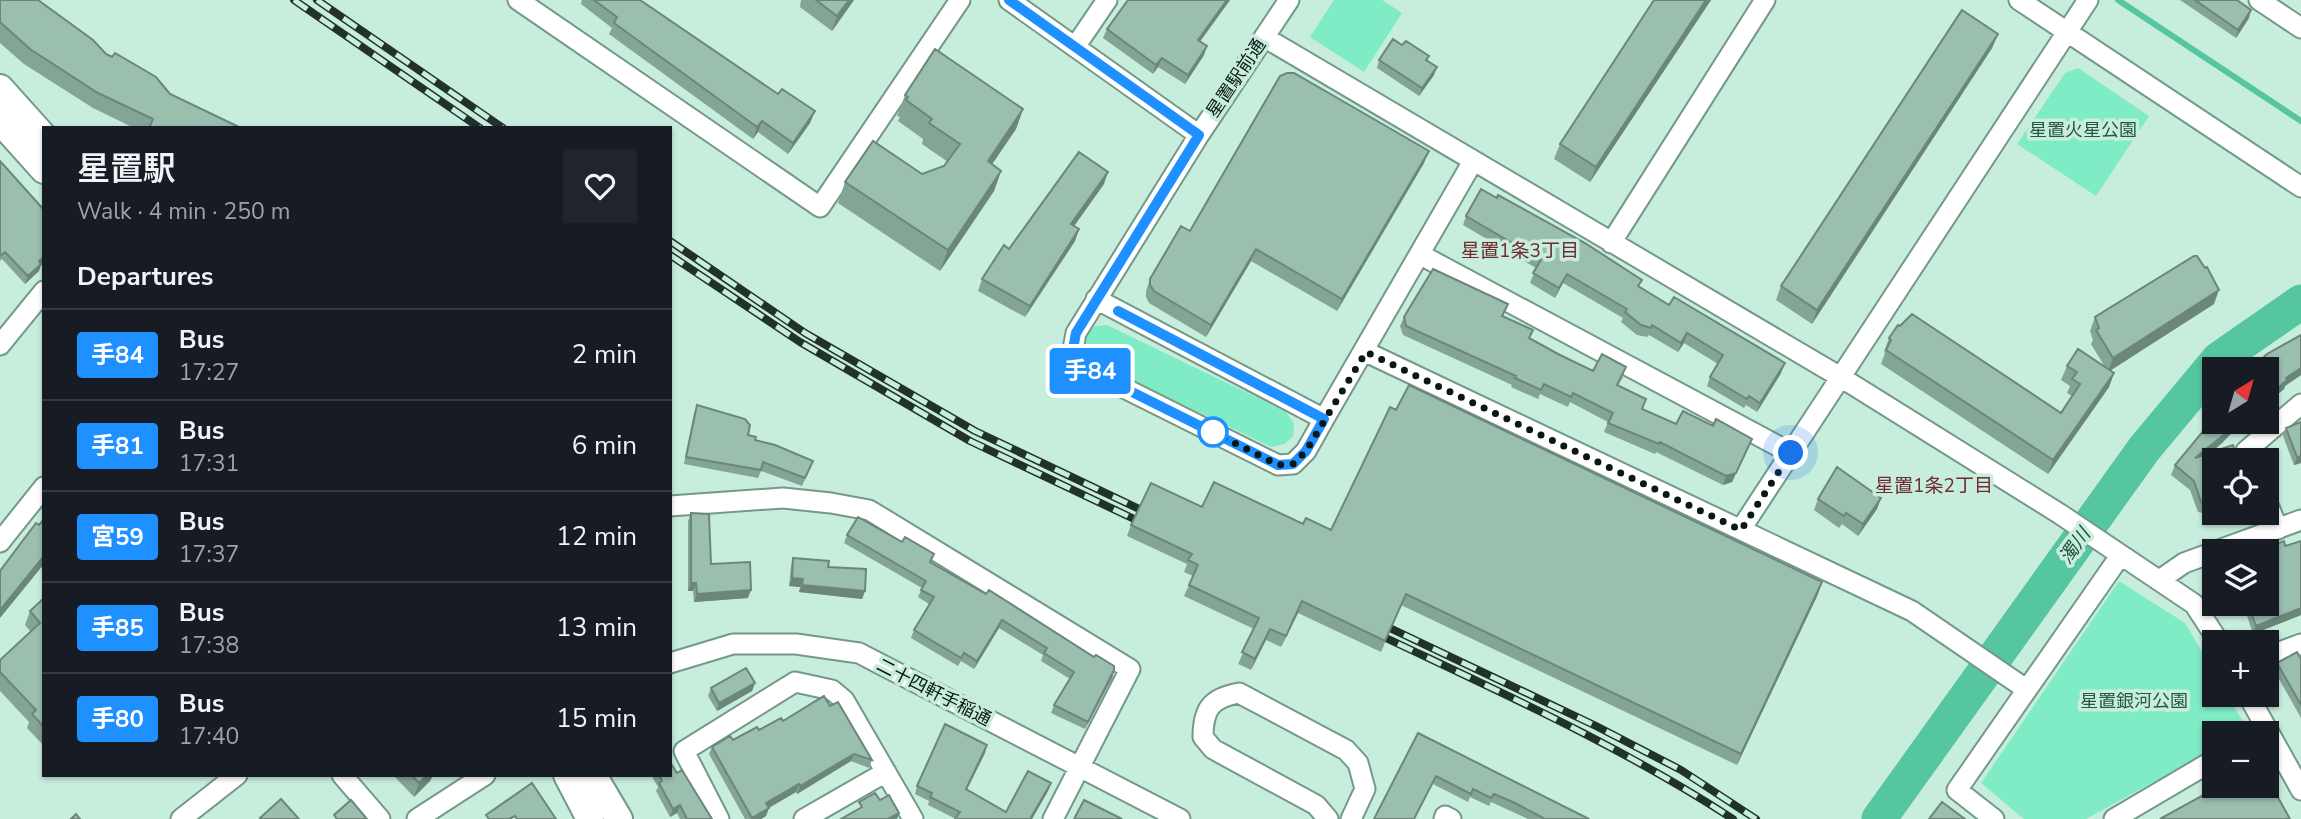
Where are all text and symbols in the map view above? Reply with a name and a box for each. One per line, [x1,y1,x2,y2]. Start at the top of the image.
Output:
street label: 星置駅前通 [1201,34,1271,122]
park label: 星置火星公園 [2029,118,2137,142]
text: 星置駅 [77,147,176,192]
button: heart [563,149,637,223]
text: Walk · 4 min · 250 m [77,196,290,227]
district label: 星置1条3丁目 [1461,238,1579,264]
text: Departures [77,259,213,294]
text: Bus [179,322,224,357]
text: 2 min [572,337,637,372]
text: 手84 [91,339,144,371]
line badge: 手84 [1050,348,1130,394]
text: 手84 [1064,355,1116,387]
text: 17:27 [179,357,239,388]
north arrow [2202,357,2278,434]
map controls [2202,357,2279,798]
text: Bus [179,413,224,448]
unlabelled marker [1198,417,1228,447]
text: 6 min [572,428,637,463]
text: 手81 [91,430,144,462]
your location [1773,435,1808,470]
text: 17:31 [179,448,239,479]
button: locate [2202,448,2279,525]
district label: 星置1条2丁目 [1875,473,1993,499]
text: Bus [179,504,224,539]
text: 12 min [556,519,637,554]
text: 宮59 [91,521,144,553]
water label: 濁川 [2053,521,2098,569]
text: 17:37 [179,539,239,570]
button: layers [2202,539,2279,616]
text: Bus [179,595,224,630]
text: 13 min [556,610,637,645]
text: 手85 [91,612,144,644]
text: 17:38 [179,630,239,661]
button: + [2202,630,2279,707]
street label: 二十四軒手稲通 [872,653,996,731]
text: Bus [179,686,224,721]
park label: 星置銀河公園 [2080,689,2188,713]
text: 15 min [556,701,637,736]
text: 手80 [91,703,144,735]
text: 17:40 [179,721,239,752]
button: − [2202,721,2279,798]

